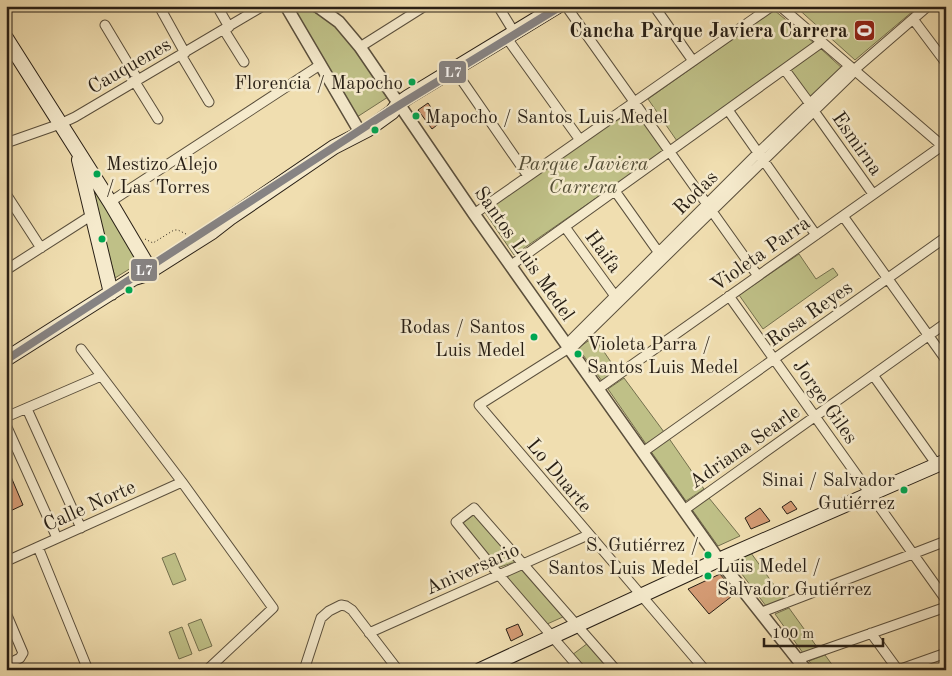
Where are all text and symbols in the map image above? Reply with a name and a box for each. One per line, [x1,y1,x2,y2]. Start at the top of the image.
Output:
sports icon: Cancha Parque Javiera Carrera [852,18,876,42]
place label: Cancha Parque Javiera Carrera [569,22,848,42]
street label: Cauquenes [85,35,175,99]
line badge: L7 [438,60,467,84]
text: L7 [444,66,462,80]
place label: Florencia / Mapocho [234,75,403,94]
marker: Florencia / Mapocho [407,77,417,87]
place label: Mapocho / Santos Luis Medel [425,109,668,128]
street label: Esmirna [827,109,885,180]
marker: Mapocho / Santos Luis Medel [411,111,421,121]
unlabelled marker [370,125,380,135]
park label: Parque Javiera Carrera [516,155,649,198]
place label: Mestizo Alejo / Las Torres [106,156,218,198]
street label: Rodas [671,168,722,219]
marker: Mestizo Alejo / Las Torres [92,169,102,179]
street label: Santos Luis Medel [470,183,577,325]
street label: Violeta Parra [708,213,814,296]
street label: Haifa [580,227,625,277]
unlabelled marker [97,234,107,244]
line badge: L7 [130,258,158,282]
text: L7 [135,264,153,278]
street label: Rosa Reyes [764,278,857,351]
unlabelled marker [124,285,134,295]
place label: Rodas / Santos Luis Medel [399,319,525,361]
marker: Rodas / Santos Luis Medel [529,332,539,342]
place label: Violeta Parra / Santos Luis Medel [587,336,738,378]
marker: Violeta Parra / Santos Luis Medel [573,349,583,359]
street label: Jorge Giles [788,356,861,448]
street label: Adriana Searle [686,402,804,493]
street label: Lo Duarte [522,436,595,517]
place label: Sinai / Salvador Gutiérrez [762,472,895,514]
street label: Calle Norte [41,478,139,536]
marker: Sinai / Salvador Gutiérrez [899,485,909,495]
place label: S. Gutiérrez / Santos Luis Medel [548,537,699,579]
street label: Aniversario [423,540,523,599]
marker: S. Gutiérrez / Santos Luis Medel [703,550,713,560]
place label: Luis Medel / Salvador Gutiérrez [717,558,872,600]
marker: Luis Medel / Salvador Gutiérrez [703,571,713,581]
scale bar [764,616,883,648]
text: 100 m [772,627,814,642]

